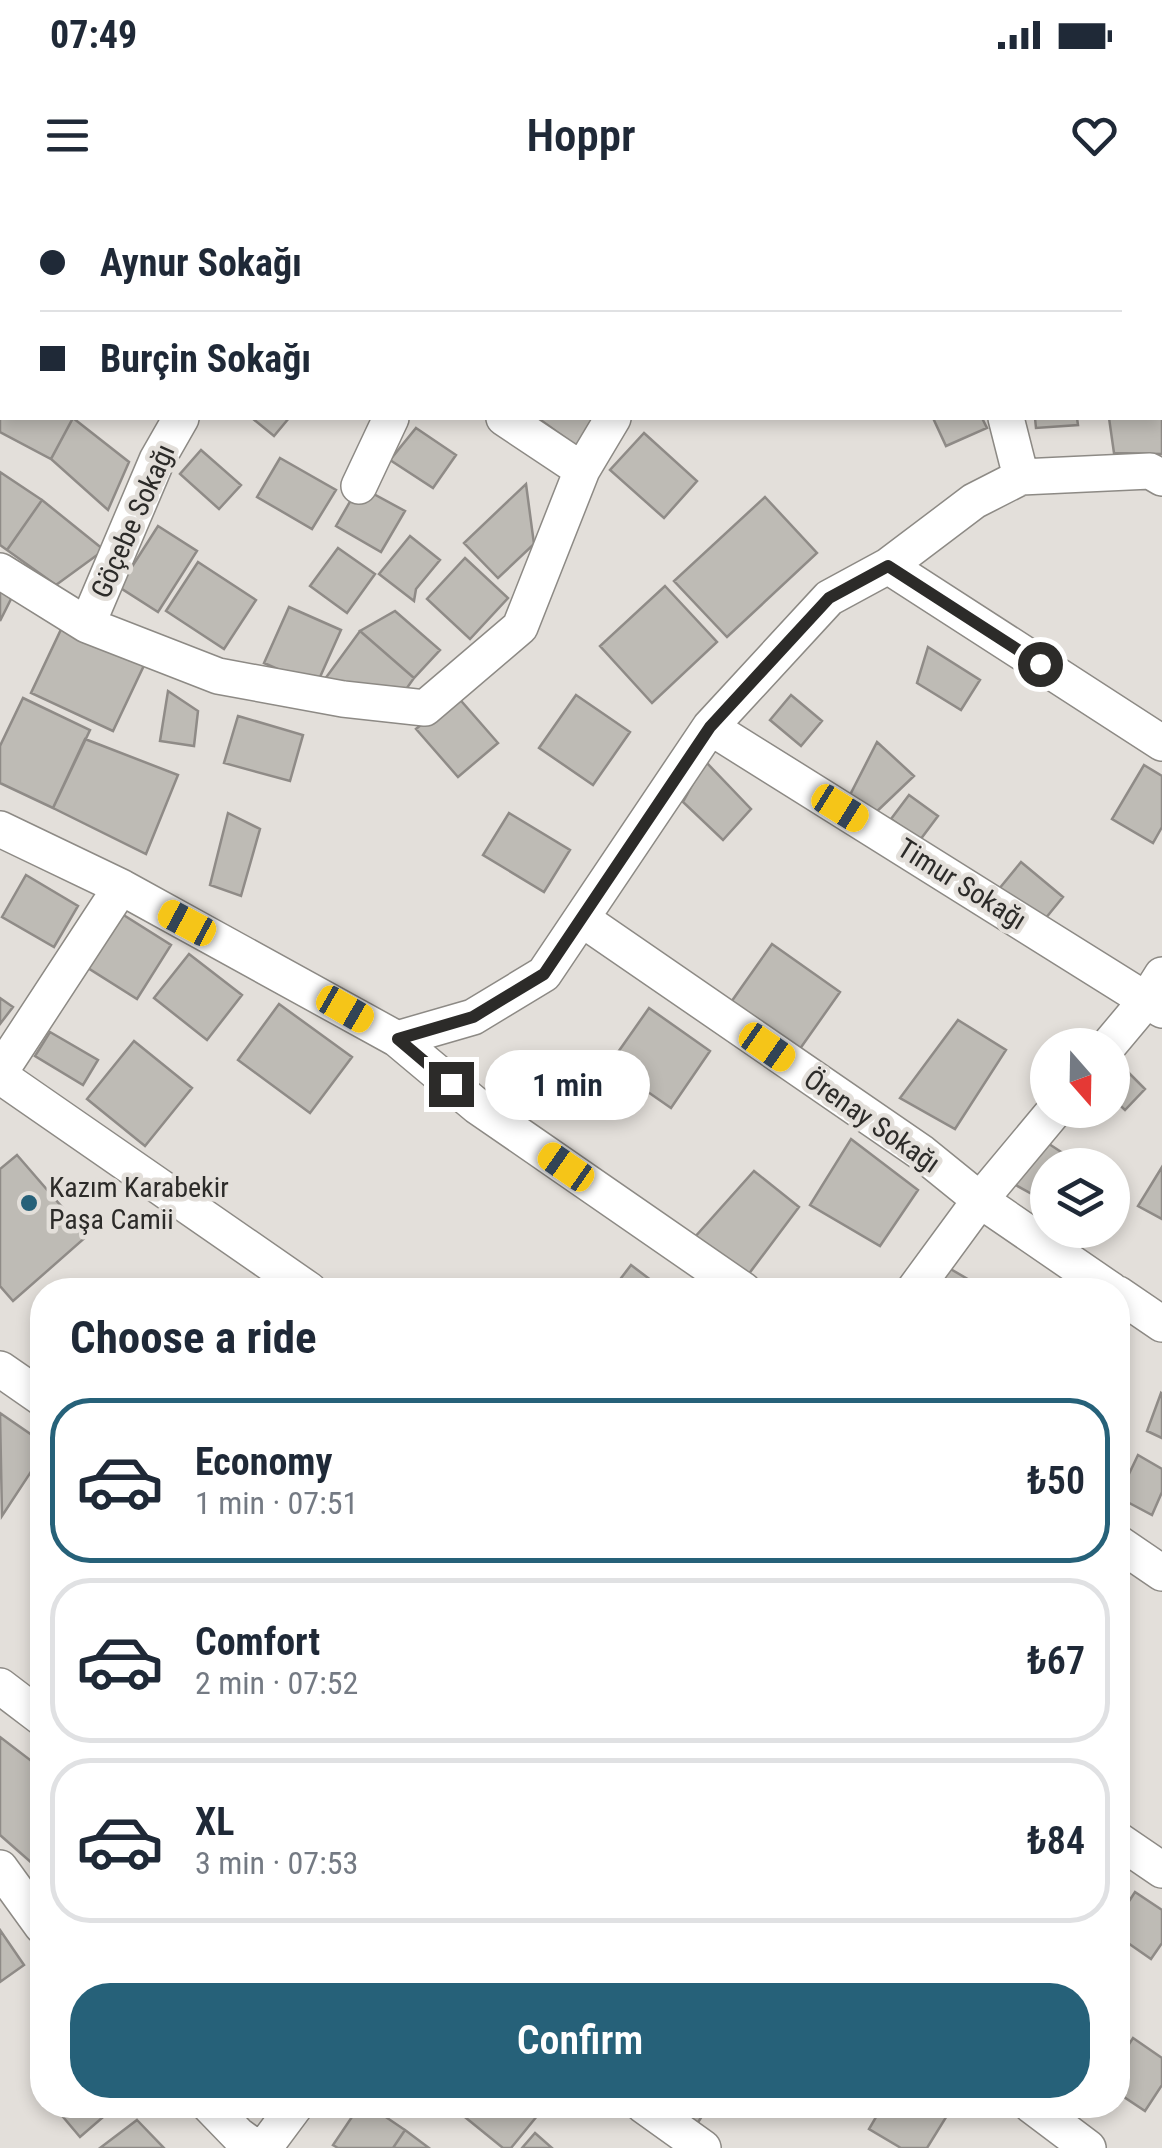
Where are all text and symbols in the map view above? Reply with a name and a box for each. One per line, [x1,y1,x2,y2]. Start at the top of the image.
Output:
text: 07:49 [50,13,137,57]
icon: menu [40,108,95,163]
icon: heart [1067,108,1122,163]
text: Hoppr [526,109,636,162]
text: Aynur Sokağı [100,241,302,285]
text: Burçin Sokağı [100,337,311,381]
street label: Göçebe Sokağı [84,439,182,603]
route start [1018,642,1063,687]
car [807,779,873,837]
street label: Timur Sokağı [892,831,1032,937]
car [153,896,221,950]
car [312,981,378,1037]
car [734,1018,800,1076]
north arrow [1030,1028,1130,1128]
map controls [1030,1028,1130,1248]
callout: 1 min [486,1049,651,1119]
route end [429,1062,474,1107]
street label: Örenay Sokağı [798,1062,946,1180]
text: 1 min [532,1066,603,1104]
car [533,1138,599,1196]
button: layers [1030,1148,1130,1248]
place label: Kazım Karabekir Paşa Camii [49,1171,229,1236]
marker: Kazım Karabekir Paşa Camii [18,1192,40,1214]
text: Choose a ride [70,1311,317,1364]
icon: car [75,1436,165,1526]
text: Economy [195,1440,332,1484]
text: ₺50 [1027,1459,1085,1503]
text: 1 min · 07:51 [195,1484,358,1522]
icon: car [75,1616,165,1706]
text: Comfort [195,1620,320,1664]
text: ₺67 [1027,1639,1085,1683]
text: 2 min · 07:52 [195,1664,358,1702]
icon: car [75,1796,165,1886]
text: XL [195,1800,234,1844]
text: ₺84 [1027,1819,1085,1863]
text: 3 min · 07:53 [195,1844,358,1882]
button: Confirm [70,1983,1090,2098]

